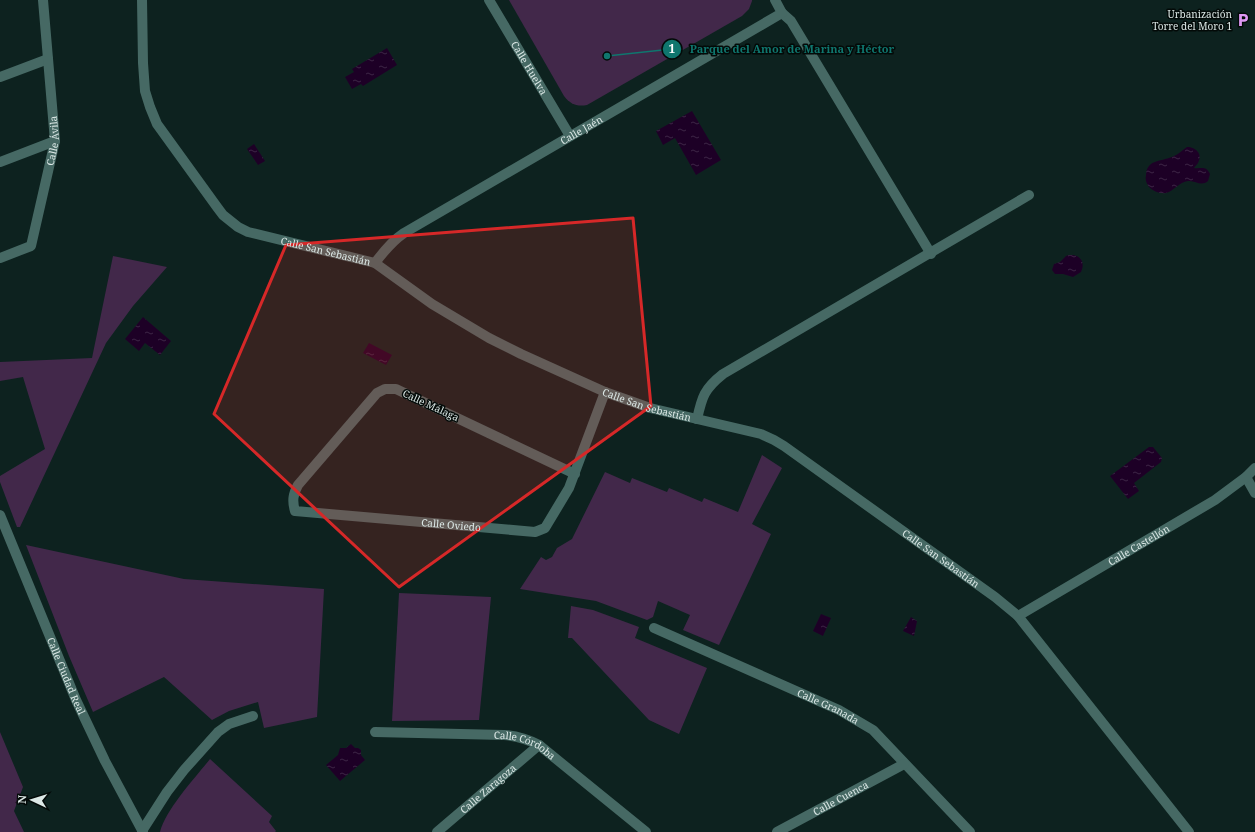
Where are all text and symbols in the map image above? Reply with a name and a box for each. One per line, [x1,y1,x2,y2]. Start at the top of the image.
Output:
place label: Urbanización Torre del Moro 1 [1152,7,1233,33]
parking icon: Urbanización Torre del Moro 1 [1235,12,1251,28]
callout: Parque del Amor de Marina y Héctor [662,37,902,60]
street label: Calle Huelva [508,38,551,98]
text: 1 [669,40,676,57]
text: Parque del Amor de Marina y Héctor [690,41,895,56]
street label: Calle Jaén [557,112,606,148]
street label: Calle Ávila [43,115,62,167]
street label: Calle San Sebastián [279,233,373,269]
street label: Calle San Sebastián [600,385,693,425]
street label: Calle Málaga [401,386,462,424]
street label: Calle Oviedo [421,515,482,534]
street label: Calle Castellón [1105,521,1173,569]
street label: Calle San Sebastián [899,526,983,591]
street label: Calle Ciudad Real [44,635,89,717]
street label: Calle Granada [795,685,862,727]
street label: Calle Córdoba [494,728,559,763]
street label: Calle Zaragoza [457,760,519,816]
street label: Calle Cuenca [810,777,871,819]
north arrow [12,780,52,820]
text: N [14,794,29,804]

